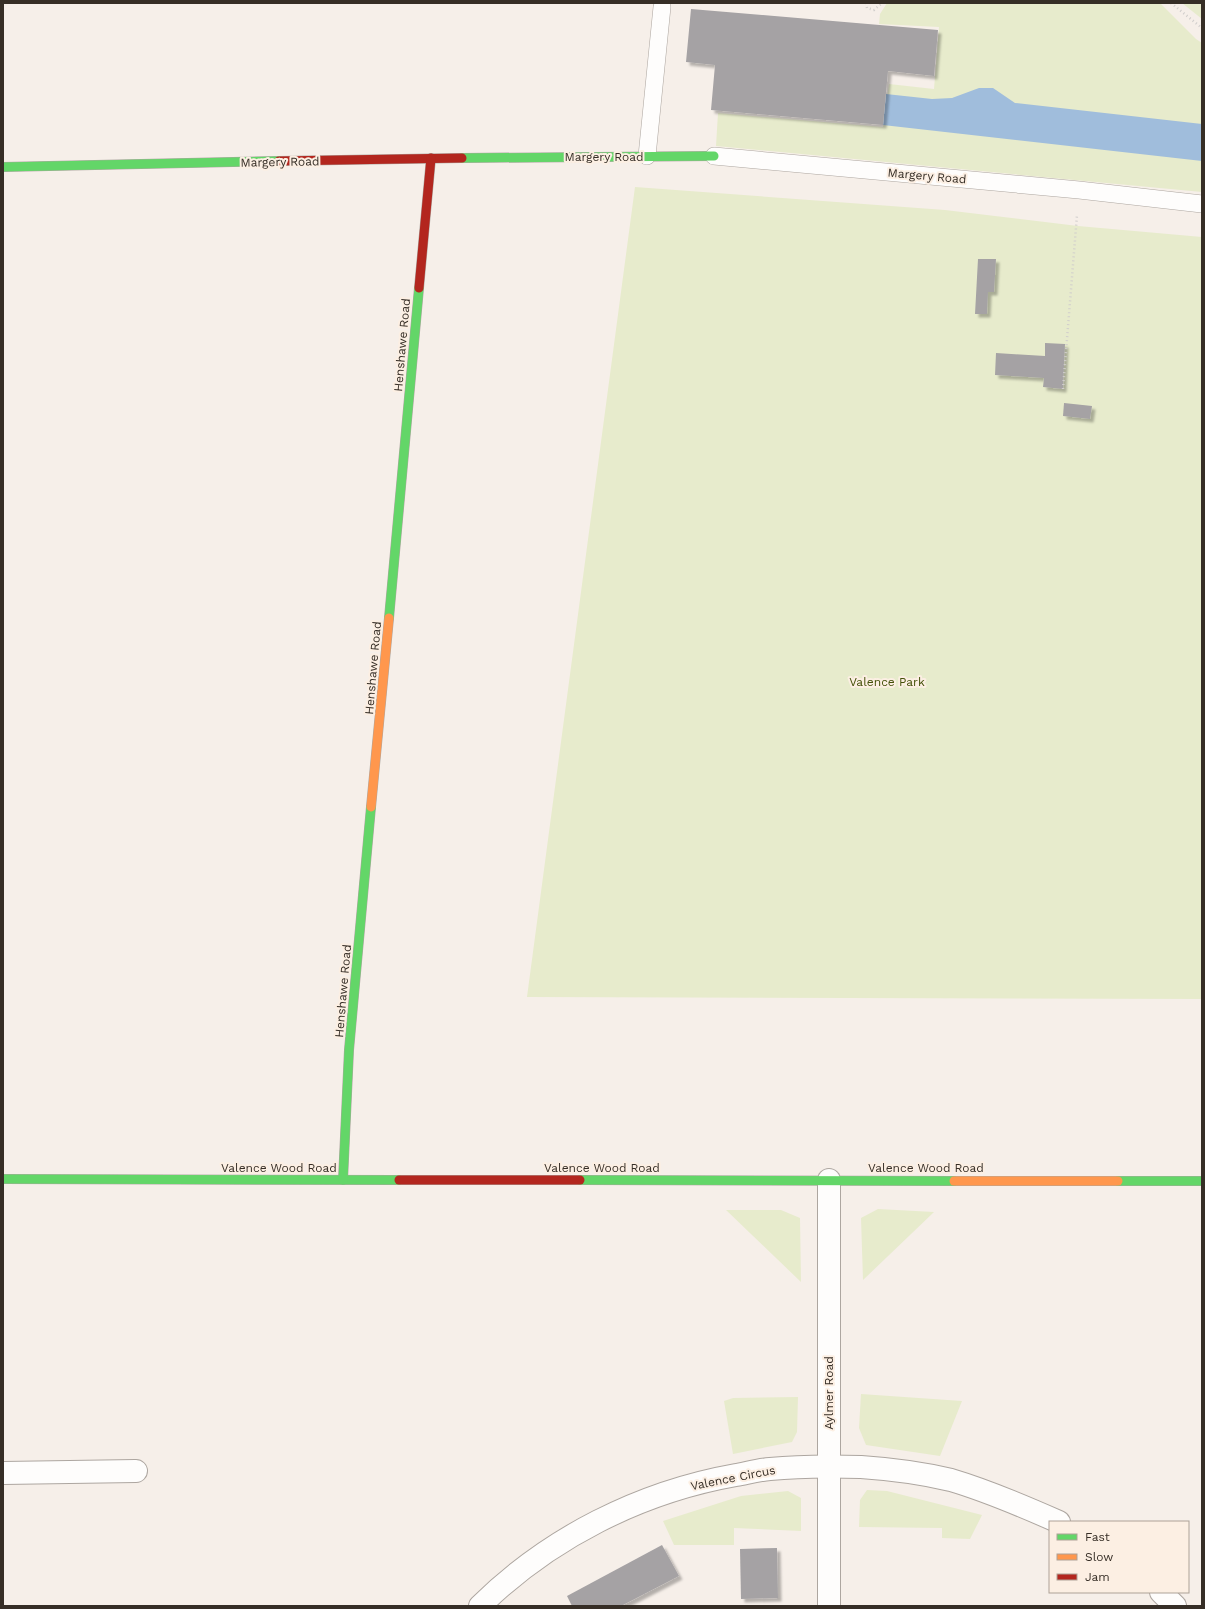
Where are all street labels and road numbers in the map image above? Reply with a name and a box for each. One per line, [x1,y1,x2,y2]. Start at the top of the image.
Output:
street label: Margery Road [564,150,644,164]
street label: Margery Road [240,154,320,170]
street label: Margery Road [887,166,967,186]
street label: Henshawe Road [391,298,413,392]
street label: Henshawe Road [362,621,384,715]
street label: Henshawe Road [332,944,354,1038]
street label: Valence Wood Road [221,1161,337,1175]
street label: Valence Wood Road [544,1161,660,1175]
street label: Valence Wood Road [868,1161,984,1175]
street label: Aylmer Road [822,1356,836,1430]
street label: Valence Circus [689,1463,777,1493]

